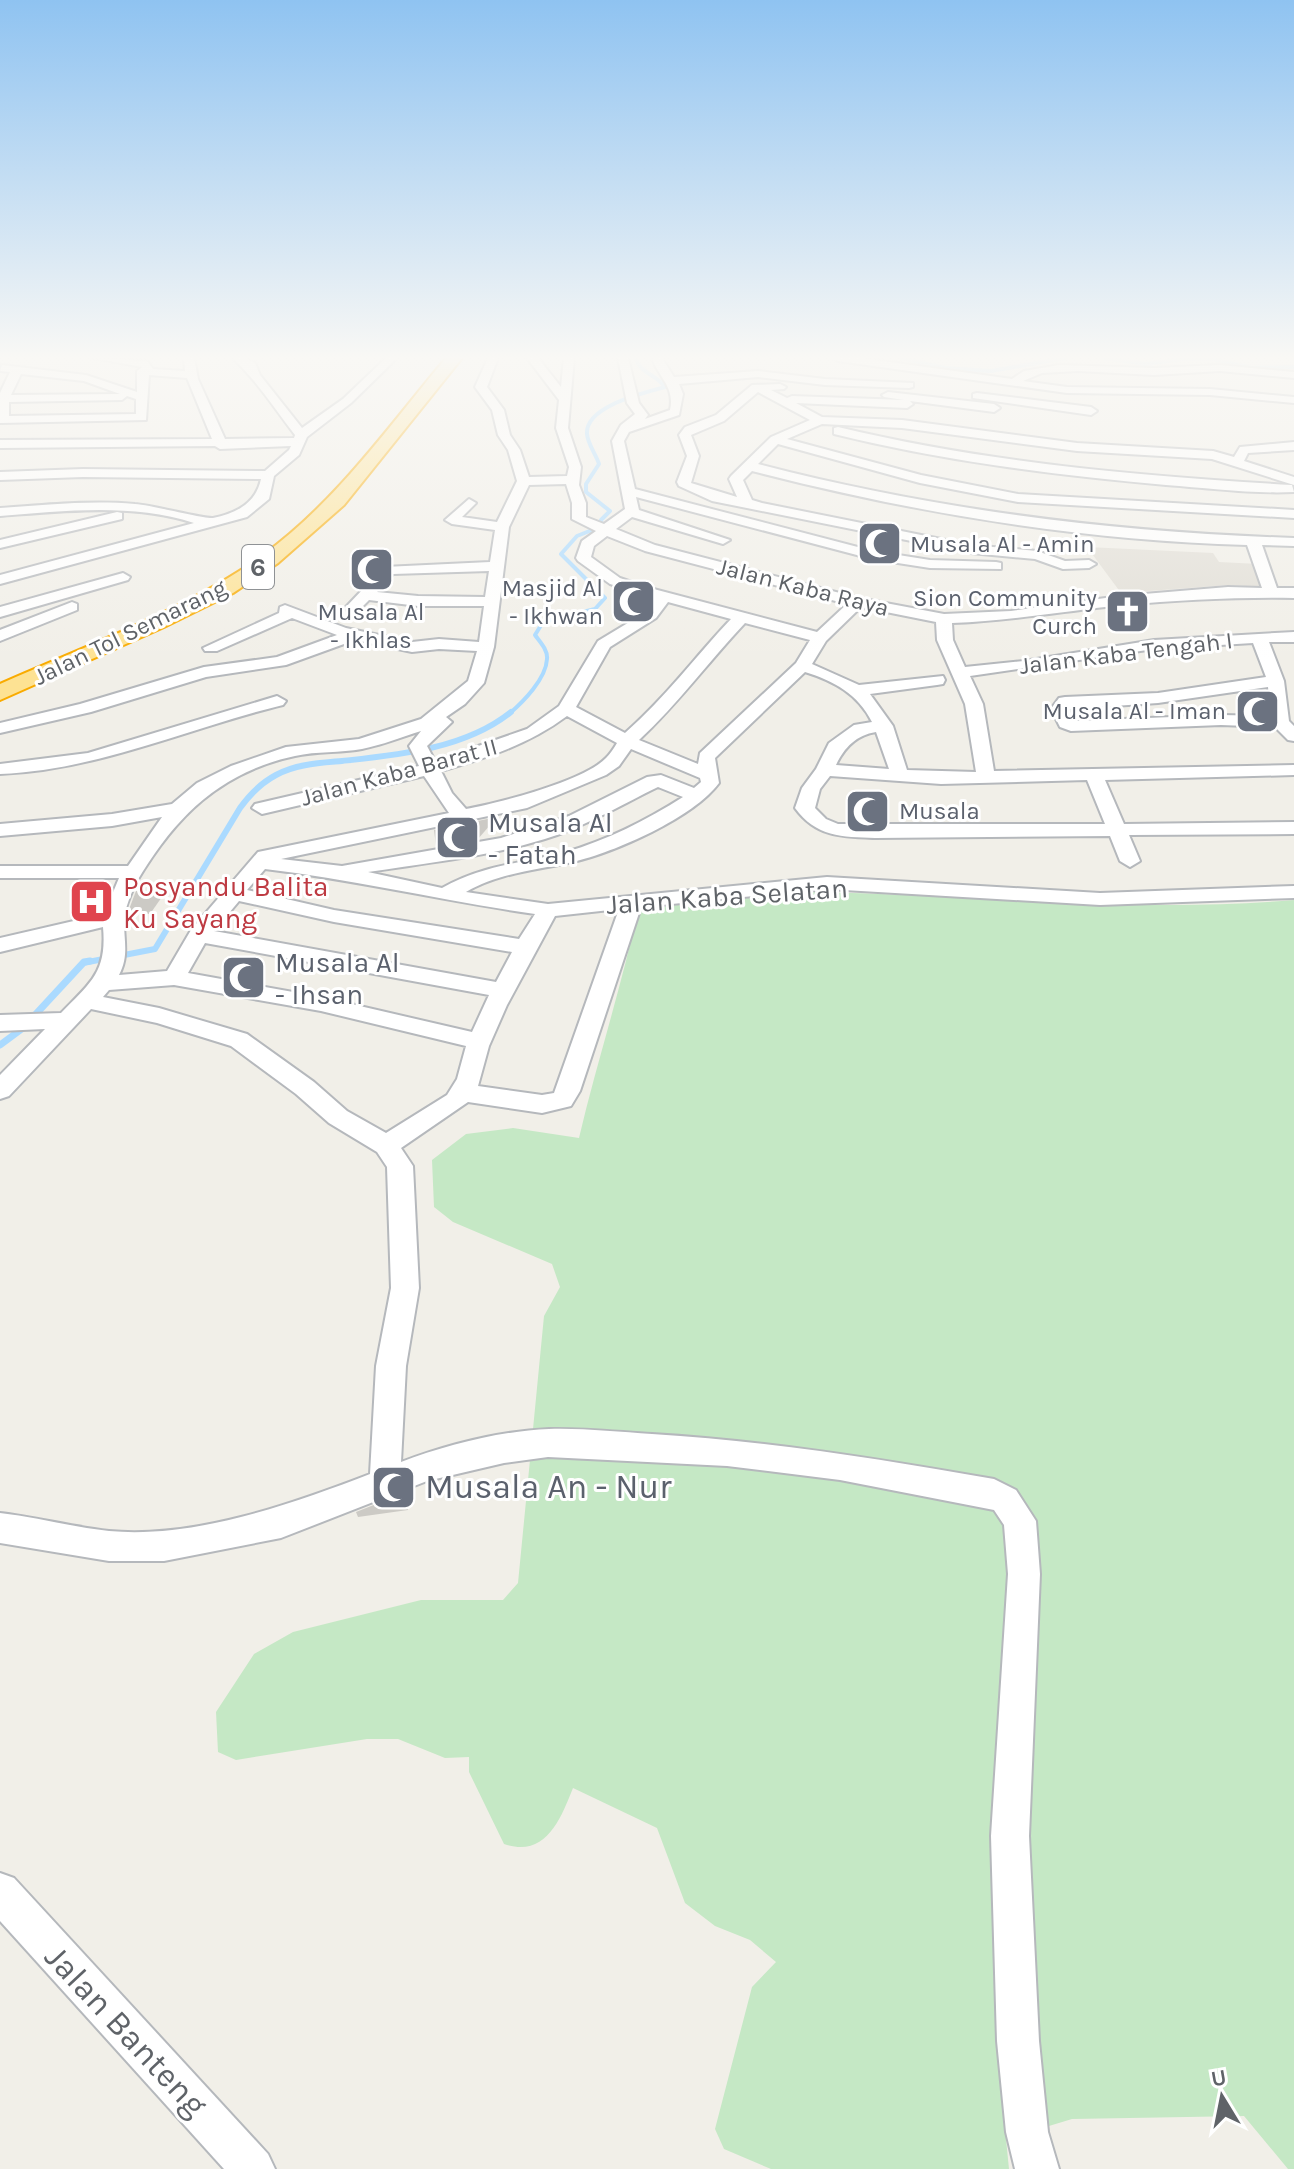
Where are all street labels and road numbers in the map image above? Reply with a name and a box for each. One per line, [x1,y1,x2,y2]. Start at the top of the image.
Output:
road number: 6 [242,545,274,589]
street label: Jalan Kaba Raya [714,552,892,622]
street label: Jalan Tol Semarang [29,573,231,691]
street label: Jalan Kaba Tengah I [1018,626,1234,680]
street label: Jalan Kaba Barat II [298,732,500,812]
street label: Jalan Kaba Selatan [605,871,849,921]
street label: Jalan Banteng [36,1937,216,2125]

